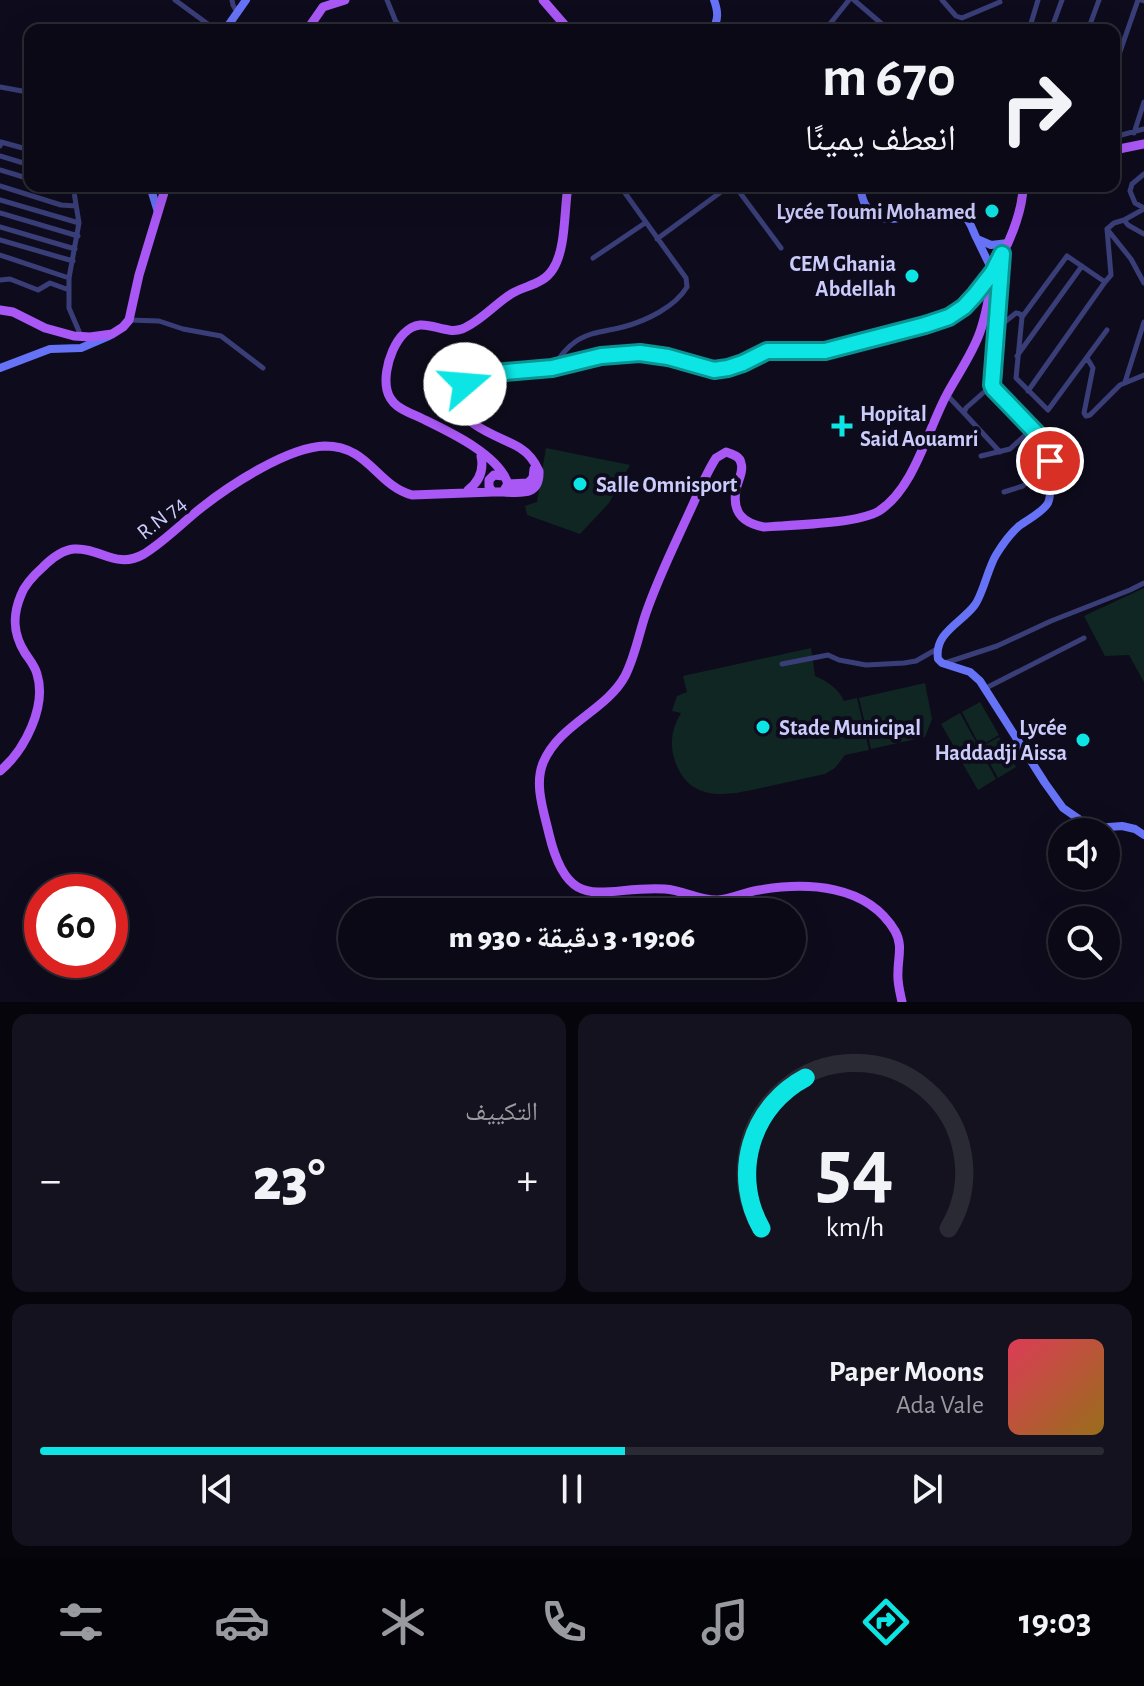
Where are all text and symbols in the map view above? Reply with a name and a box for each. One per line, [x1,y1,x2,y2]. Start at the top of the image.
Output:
text: 670 m [822,50,956,106]
icon: right [984,56,1088,160]
text: انعطف يمينًا [805,121,956,157]
place label: Lycée Toumi Mohamed [776,201,976,224]
marker: Lycée Toumi Mohamed [983,202,1001,220]
place label: CEM Ghania Abdellah [789,253,896,300]
marker: CEM Ghania Abdellah [903,267,921,285]
position arrow [423,342,507,426]
place label: Hopital Said Aouamri [860,403,978,450]
marker: Hopital Said Aouamri [831,415,853,437]
pin [1016,427,1084,495]
icon: arrive [1028,439,1072,483]
place label: Salle Omnisport [596,474,738,496]
marker: Salle Omnisport [571,475,589,493]
street label: R.N 74 [133,492,190,544]
place label: Stade Municipal [779,717,921,739]
place label: Lycée Haddadji Aissa [934,717,1067,765]
marker: Stade Municipal [754,718,772,736]
marker: Lycée Haddadji Aissa [1074,731,1092,749]
map controls [1048,818,1120,978]
button: sound [1048,818,1120,890]
speed limit sign: 60 [24,874,128,978]
button: search [1048,906,1120,978]
text: 19:06 · 3 دقيقة · 930 m [449,923,695,953]
text: التكييف [465,1099,538,1125]
text: 54 [816,1128,894,1212]
text: 23° [253,1151,325,1211]
text: − [40,1159,61,1203]
text: + [517,1159,538,1203]
text: km/h [826,1213,884,1242]
text: Paper Moons [829,1357,984,1387]
text: Ada Vale [896,1392,984,1418]
icon: previous [195,1467,239,1511]
icon: pause [550,1467,594,1511]
icon: next [905,1467,949,1511]
icon: filters [53,1594,109,1650]
icon: car [214,1594,270,1650]
icon: climate [375,1594,431,1650]
icon: phone [536,1594,592,1650]
icon: music [697,1594,753,1650]
icon: directions [858,1594,914,1650]
text: 19:03 [1019,1604,1092,1640]

